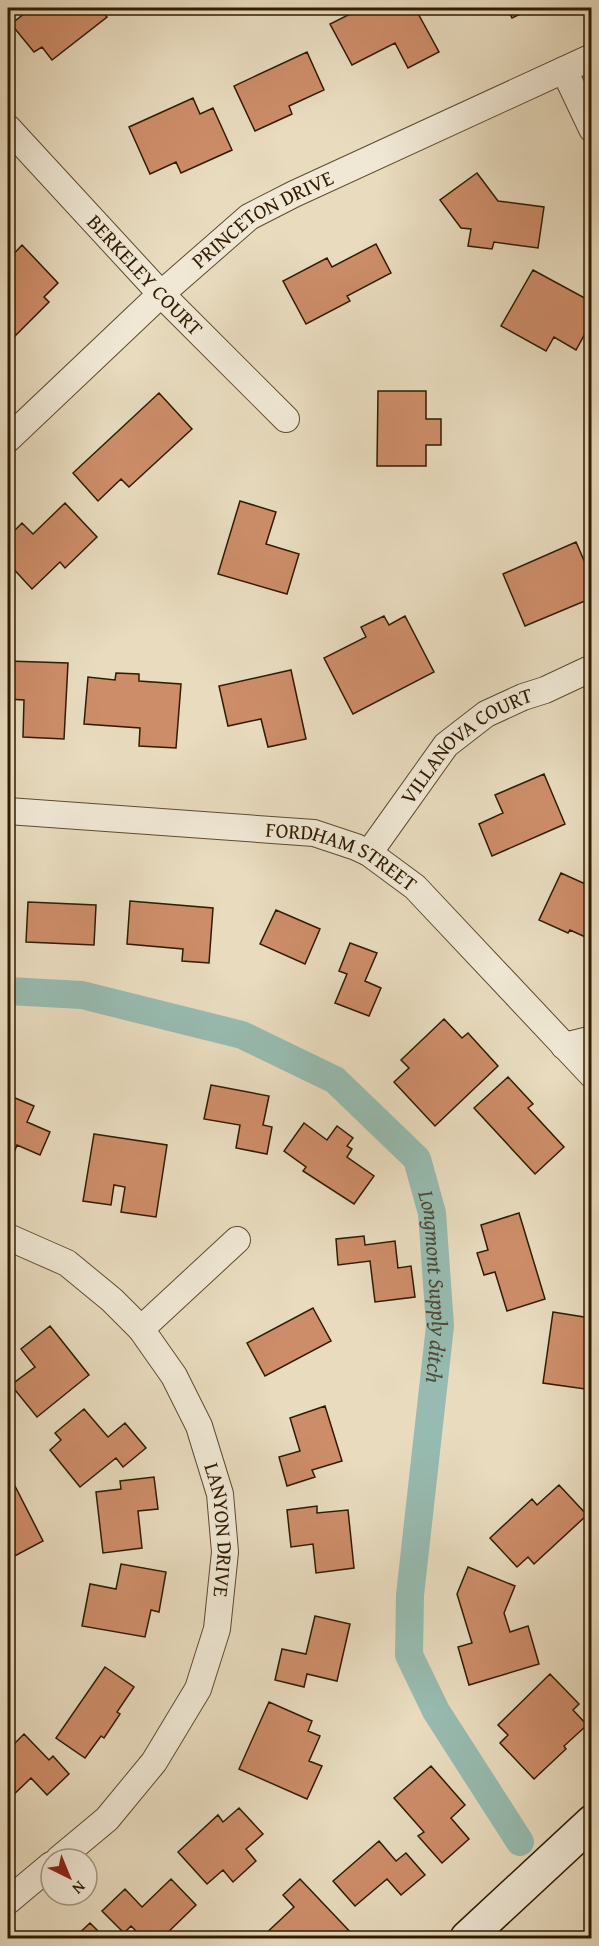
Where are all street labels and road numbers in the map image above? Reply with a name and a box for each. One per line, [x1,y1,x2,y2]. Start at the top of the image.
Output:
street label: PRINCETON DRIVE [184,162,339,276]
street label: BERKELEY COURT [80,207,211,343]
street label: VILLANOVA COURT [393,679,536,810]
street label: FORDHAM STREET [264,814,424,899]
street label: LANYON DRIVE [196,1459,241,1599]

